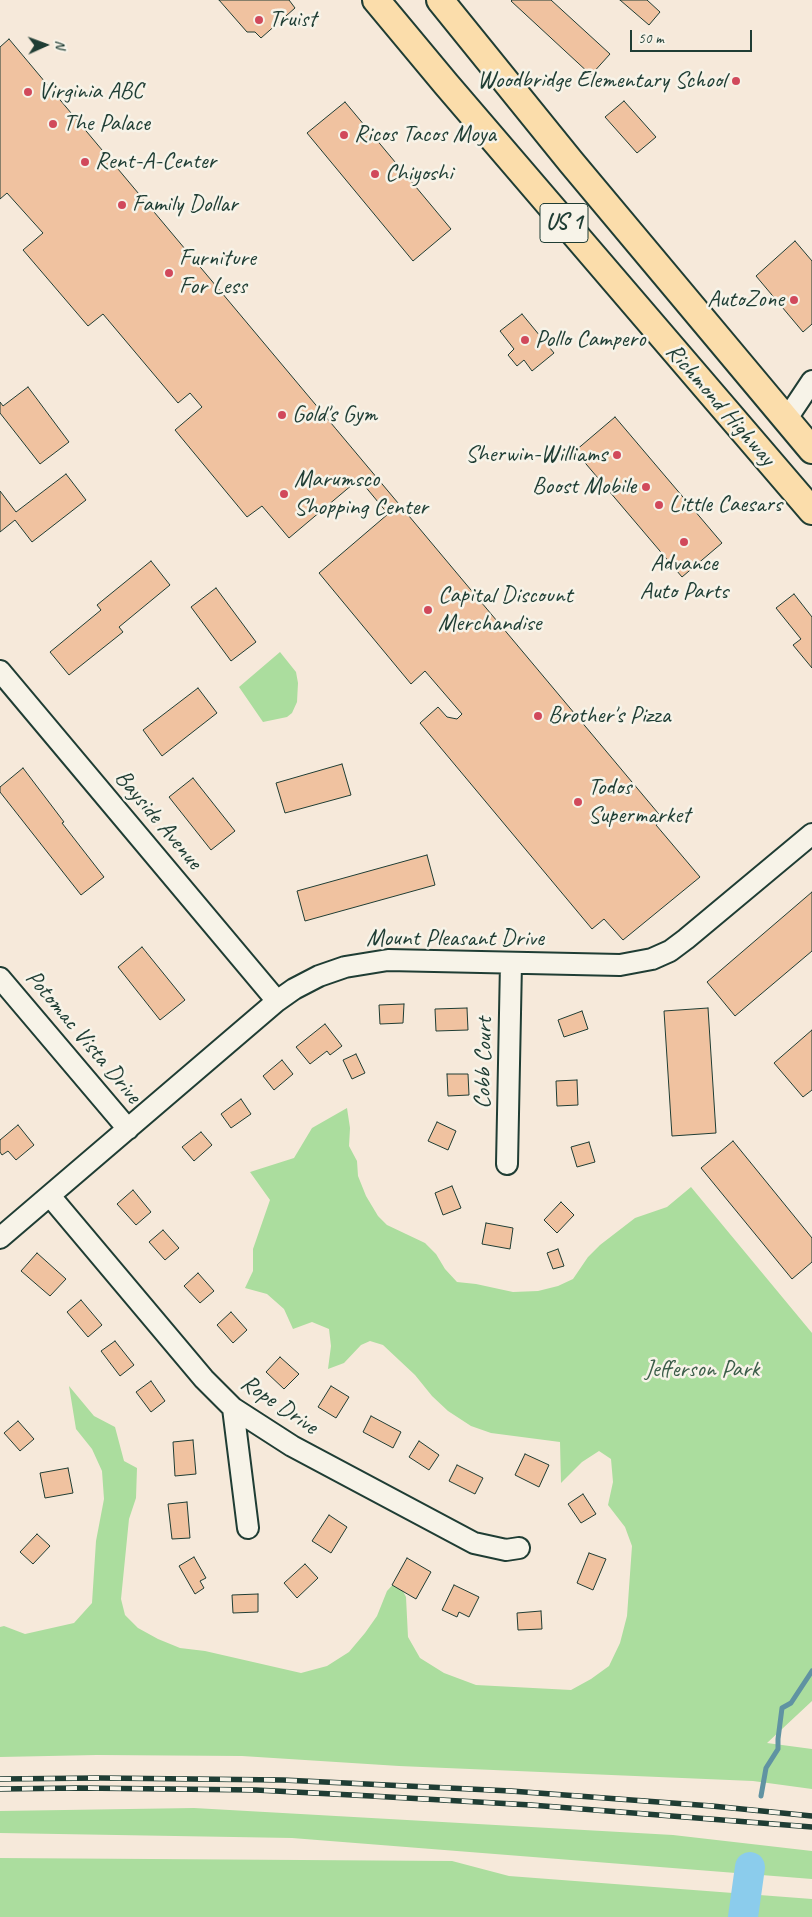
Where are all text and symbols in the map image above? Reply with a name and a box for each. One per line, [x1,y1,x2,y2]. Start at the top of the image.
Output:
place label: Truist [269,6,316,34]
marker: Truist [253,14,265,26]
north arrow [20,20,70,70]
scale bar [632,20,754,52]
text: 50 m [638,29,664,48]
text: N [52,40,69,49]
place label: Woodbridge Elementary School [477,67,726,95]
marker: Woodbridge Elementary School [730,75,742,87]
place label: Virginia ABC [38,78,143,106]
marker: Virginia ABC [22,86,34,98]
place label: The Palace [63,110,150,138]
marker: The Palace [47,118,59,130]
place label: Ricos Tacos Moya [354,121,496,149]
marker: Ricos Tacos Moya [338,129,350,141]
place label: Rent-A-Center [95,148,216,176]
marker: Rent-A-Center [79,156,91,168]
place label: Chiyoshi [385,160,452,188]
marker: Chiyoshi [369,168,381,180]
place label: Family Dollar [132,191,238,219]
marker: Family Dollar [116,199,128,211]
road number: US 1 [540,204,588,242]
place label: Furniture For Less [179,245,256,301]
marker: Furniture For Less [163,267,175,279]
place label: AutoZone [707,286,784,314]
marker: AutoZone [788,294,800,306]
place label: Pollo Campero [535,326,646,354]
marker: Pollo Campero [519,334,531,346]
street label: Richmond Highway [659,338,781,472]
place label: Gold's Gym [292,401,377,429]
marker: Gold's Gym [276,409,288,421]
place label: Sherwin-Williams [465,441,607,469]
marker: Sherwin-Williams [611,449,623,461]
place label: Marumsco Shopping Center [294,466,428,522]
place label: Boost Mobile [532,473,636,501]
marker: Boost Mobile [640,481,652,493]
marker: Marumsco Shopping Center [278,488,290,500]
place label: Little Caesars [669,491,782,519]
marker: Little Caesars [653,499,665,511]
marker: Advance Auto Parts [678,536,690,548]
place label: Advance Auto Parts [640,550,728,606]
place label: Capital Discount Merchandise [438,582,572,638]
marker: Capital Discount Merchandise [422,604,434,616]
place label: Brother's Pizza [548,702,670,730]
marker: Brother's Pizza [532,710,544,722]
street label: Bayside Avenue [108,764,208,876]
place label: Todos Supermarket [588,774,690,830]
marker: Todos Supermarket [572,796,584,808]
street label: Mount Pleasant Drive [366,925,544,953]
street label: Potomac Vista Drive [19,964,147,1110]
street label: Cobb Court [469,1017,499,1109]
park label: Jefferson Park [645,1356,759,1384]
street label: Rope Drive [235,1369,323,1441]

